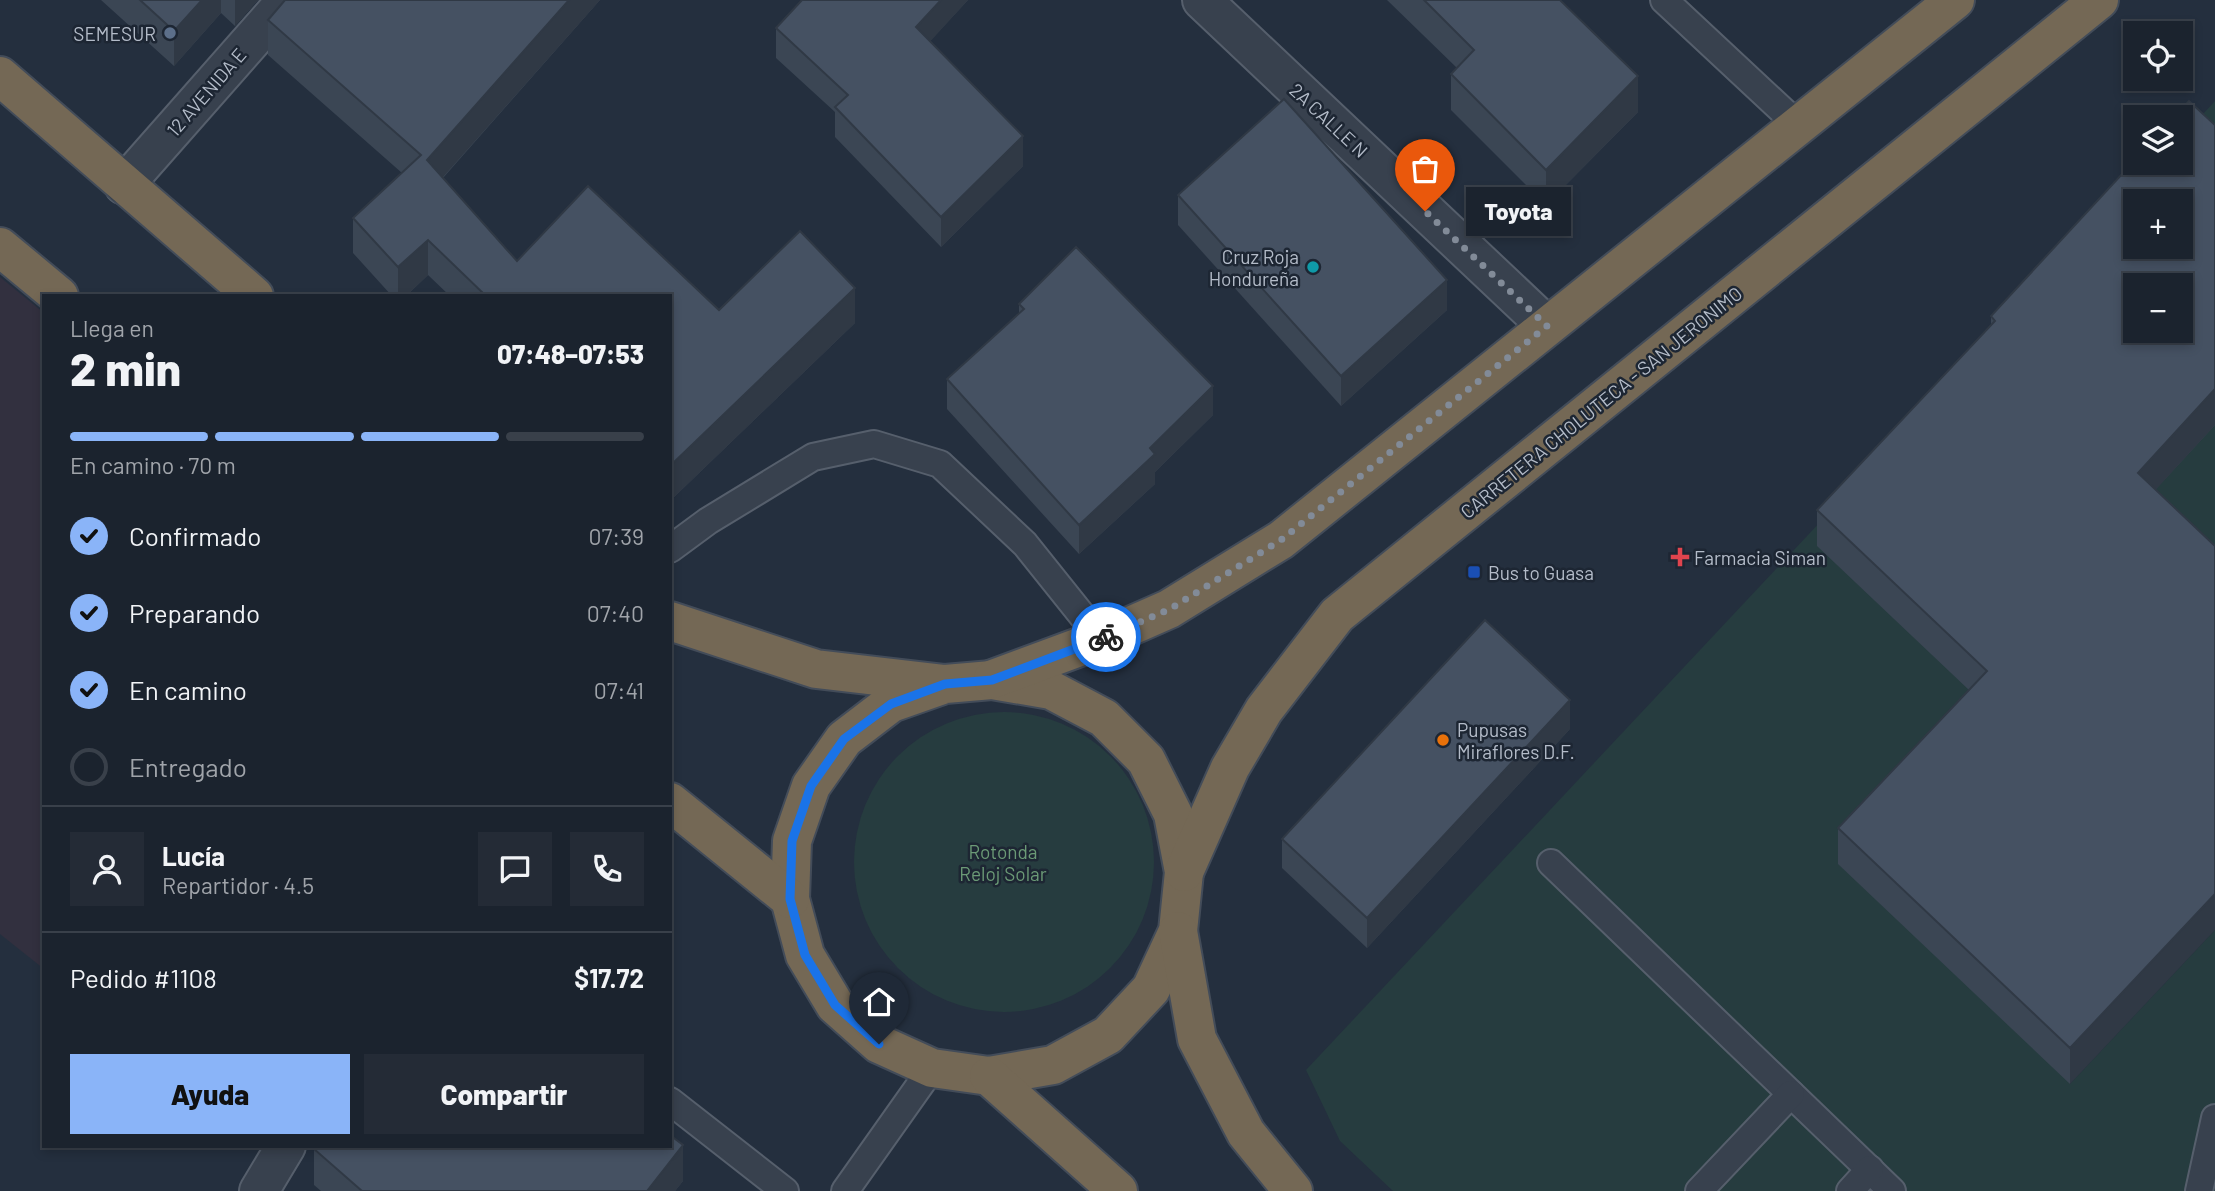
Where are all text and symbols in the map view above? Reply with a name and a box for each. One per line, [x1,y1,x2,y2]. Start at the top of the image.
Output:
map controls [2123,21,2193,343]
button: locate [2123,21,2193,91]
place label: SEMESUR [73,22,156,45]
marker: SEMESUR [162,25,178,41]
street label: 12 AVENIDA E [161,43,251,141]
street label: 2A CALLE N [1285,78,1373,162]
button: layers [2123,105,2193,175]
pin [1395,139,1455,211]
icon: bag [1406,150,1444,188]
callout: Toyota [1467,186,1572,235]
button: + [2123,189,2193,259]
text: Toyota [1484,197,1553,225]
place label: Cruz Roja Hondureña [1209,245,1299,290]
marker: Cruz Roja Hondureña [1305,259,1321,275]
button: − [2123,273,2193,343]
street label: CARRETERA CHOLUTECA - SAN JERONIMO [1456,281,1746,523]
text: Llega en [70,314,154,342]
text: 07:48–07:53 [497,338,644,369]
text: 2 min [70,340,181,395]
text: En camino · 70 m [70,451,236,479]
icon: check [70,517,108,555]
text: Confirmado [129,520,261,551]
text: 07:39 [589,522,644,550]
place label: Farmacia Siman [1694,546,1826,569]
marker: Farmacia Siman [1672,549,1688,565]
place label: Bus to Guasa [1488,561,1594,584]
marker: Bus to Guasa [1466,564,1482,580]
icon: check [70,594,108,632]
text: Preparando [129,597,260,628]
text: 07:40 [587,599,644,627]
courier [1071,602,1141,672]
icon: bike [1087,618,1125,656]
icon: check [70,671,108,709]
text: En camino [129,674,247,705]
text: 07:41 [594,676,644,704]
place label: Pupusas Miraflores D.F. [1457,718,1575,763]
marker: Pupusas Miraflores D.F. [1435,732,1451,748]
text: Entregado [129,751,247,782]
button: person [70,832,144,906]
button: chat [478,832,552,906]
button: phone [570,832,644,906]
text: Lucía [162,840,225,871]
park label: Rotonda Reloj Solar [959,840,1047,885]
text: Repartidor · 4.5 [162,871,314,899]
text: Pedido #1108 [70,962,217,993]
text: $17.72 [574,962,644,993]
pin [849,972,909,1044]
icon: home [860,983,898,1021]
button: Ayuda [70,1054,350,1134]
button: Compartir [364,1054,644,1134]

